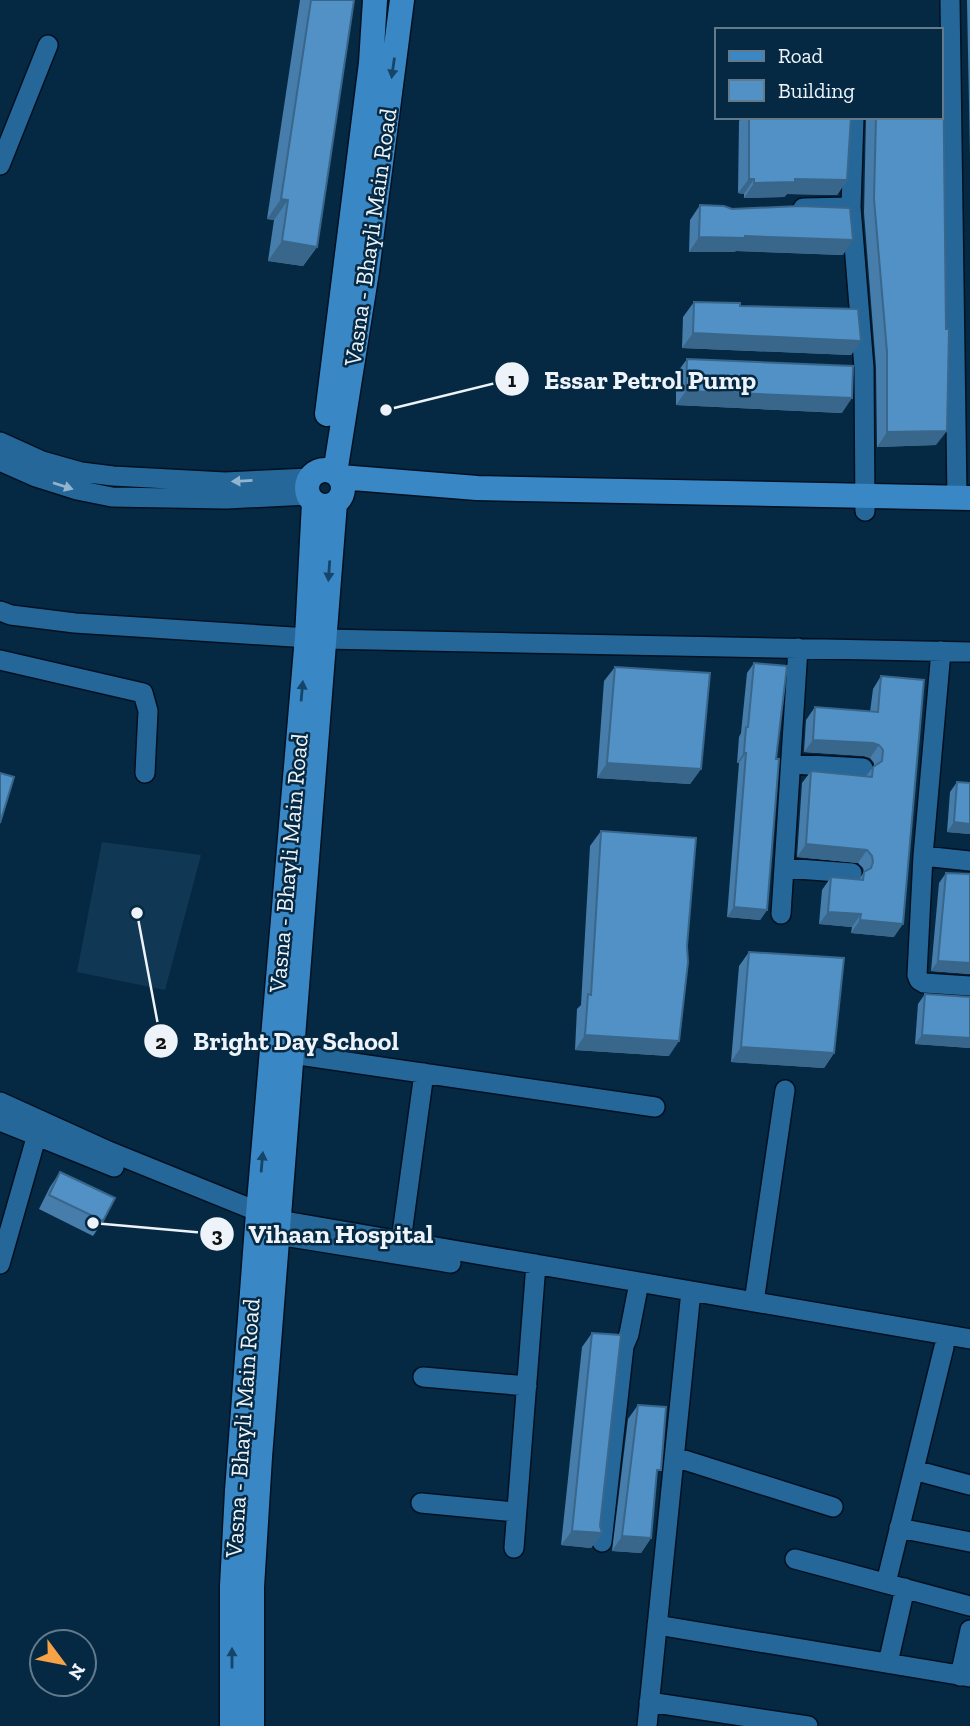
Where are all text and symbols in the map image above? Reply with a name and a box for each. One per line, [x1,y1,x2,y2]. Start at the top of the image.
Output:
legend [715,28,942,119]
text: Road [778,43,824,68]
one-way arrow [388,57,399,79]
text: Building [778,78,855,103]
street label: Vasna - Bhayli Main Road [337,106,402,369]
callout: Essar Petrol Pump [495,356,770,403]
text: Essar Petrol Pump [544,364,756,396]
text: 1 [508,367,517,392]
one-way arrow [231,476,253,487]
one-way arrow [53,481,74,491]
one-way arrow [324,561,335,583]
one-way arrow [297,680,308,702]
street label: Vasna - Bhayli Main Road [262,732,314,995]
callout: Bright Day School [143,1018,413,1065]
text: Bright Day School [193,1025,399,1057]
text: 2 [155,1029,167,1054]
one-way arrow [257,1151,268,1173]
callout: Vihaan Hospital [200,1211,448,1258]
text: Vihaan Hospital [249,1218,433,1250]
text: 3 [211,1222,223,1247]
street label: Vasna - Bhayli Main Road [218,1297,266,1560]
north arrow [28,1628,98,1698]
one-way arrow [226,1647,238,1669]
text: N [63,1660,91,1684]

